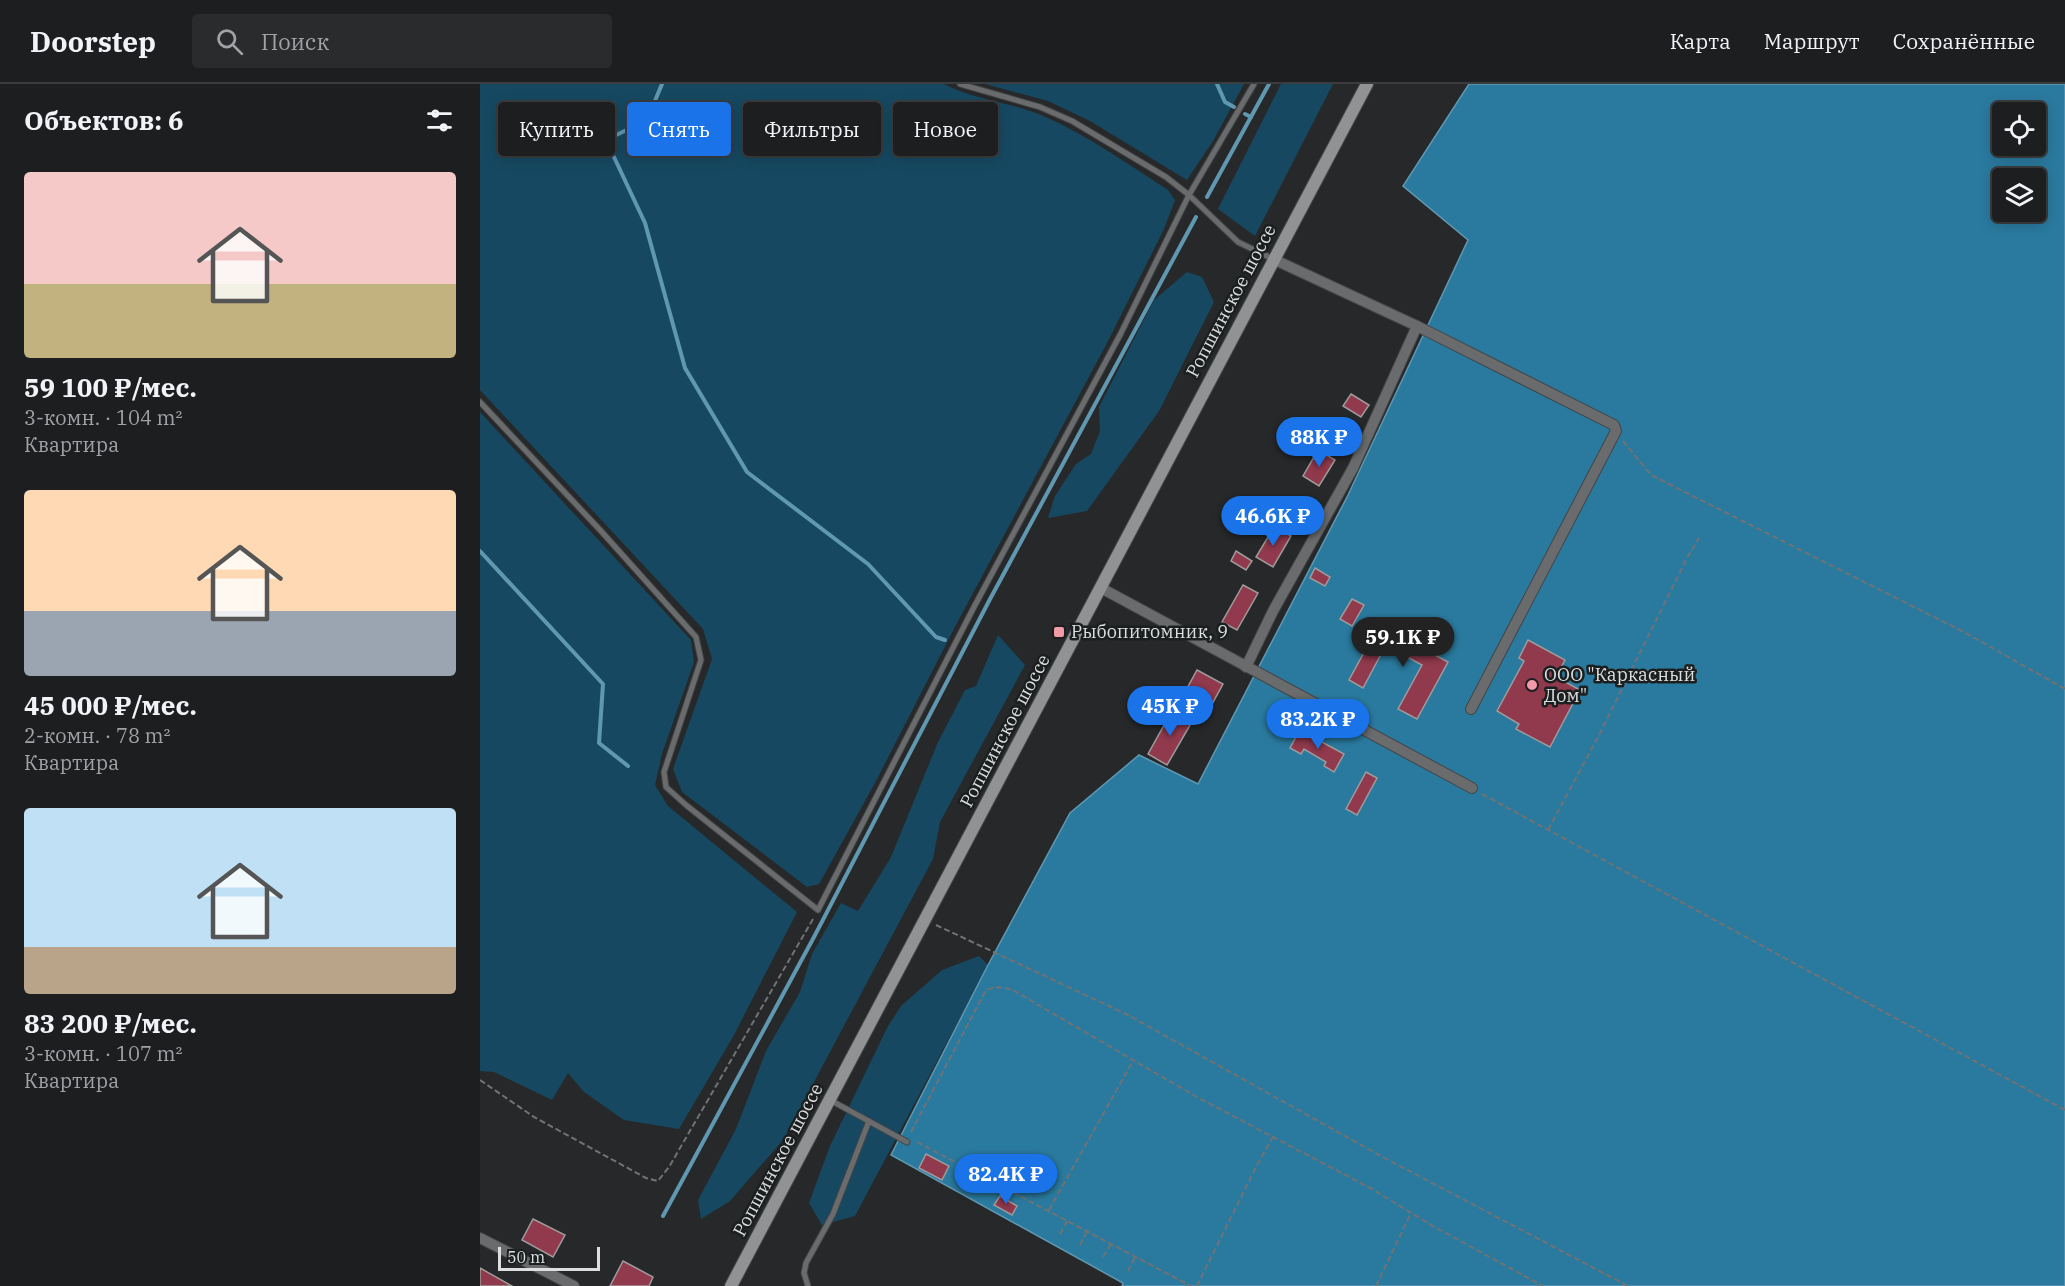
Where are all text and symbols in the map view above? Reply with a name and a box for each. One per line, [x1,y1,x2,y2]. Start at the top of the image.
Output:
search box [192,14,612,68]
text: Doorstep [30,23,156,60]
icon: search [213,25,246,58]
text: Поиск [261,27,329,56]
text: Карта [1670,27,1731,55]
text: Маршрут [1764,27,1860,55]
text: Сохранённые [1893,27,2035,55]
chip: Купить [498,102,615,156]
chip: Снять [627,102,731,156]
chip: Фильтры [743,102,881,156]
chip: Новое [893,102,998,156]
map controls [1992,102,2046,222]
button: locate [1992,102,2046,156]
text: Объектов: 6 [24,103,184,137]
icon: filters [423,104,456,137]
button: layers [1992,168,2046,222]
icon: home [186,211,294,319]
street label: Ропшинское шоссе [1181,220,1281,381]
text: 59 100 ₽/мес. [24,370,197,404]
text: 3-комн. · 104 m² [24,404,183,431]
pin: 88K ₽ [1277,417,1361,468]
text: 88K ₽ [1290,423,1348,450]
text: Квартира [24,431,119,458]
pin: 46.6K ₽ [1218,496,1328,547]
text: 46.6K ₽ [1235,502,1311,529]
icon: home [186,529,294,637]
pin: 59.1K ₽ [1348,617,1458,668]
place label: Рыбопитомник, 9 [1071,620,1228,643]
text: 59.1K ₽ [1365,623,1441,650]
marker: Рыбопитомник, 9 [1052,625,1066,639]
street label: Ропшинское шоссе [955,650,1055,811]
place label: ООО "Каркасный Дом" [1544,663,1695,707]
marker: ООО "Каркасный Дом" [1525,678,1539,692]
pin: 45K ₽ [1128,686,1212,737]
text: 45 000 ₽/мес. [24,688,197,722]
text: 45K ₽ [1141,692,1199,719]
pin: 83.2K ₽ [1263,699,1373,750]
text: 83.2K ₽ [1280,705,1356,732]
text: 2-комн. · 78 m² [24,722,171,749]
text: Квартира [24,749,119,776]
icon: home [186,847,294,955]
text: 83 200 ₽/мес. [24,1006,197,1040]
text: 3-комн. · 107 m² [24,1040,183,1067]
text: Квартира [24,1067,119,1094]
street label: Ропшинское шоссе [728,1079,828,1240]
pin: 82.4K ₽ [951,1154,1061,1205]
text: 82.4K ₽ [968,1160,1044,1187]
scale bar [498,1244,600,1272]
text: 50 m [507,1247,545,1267]

